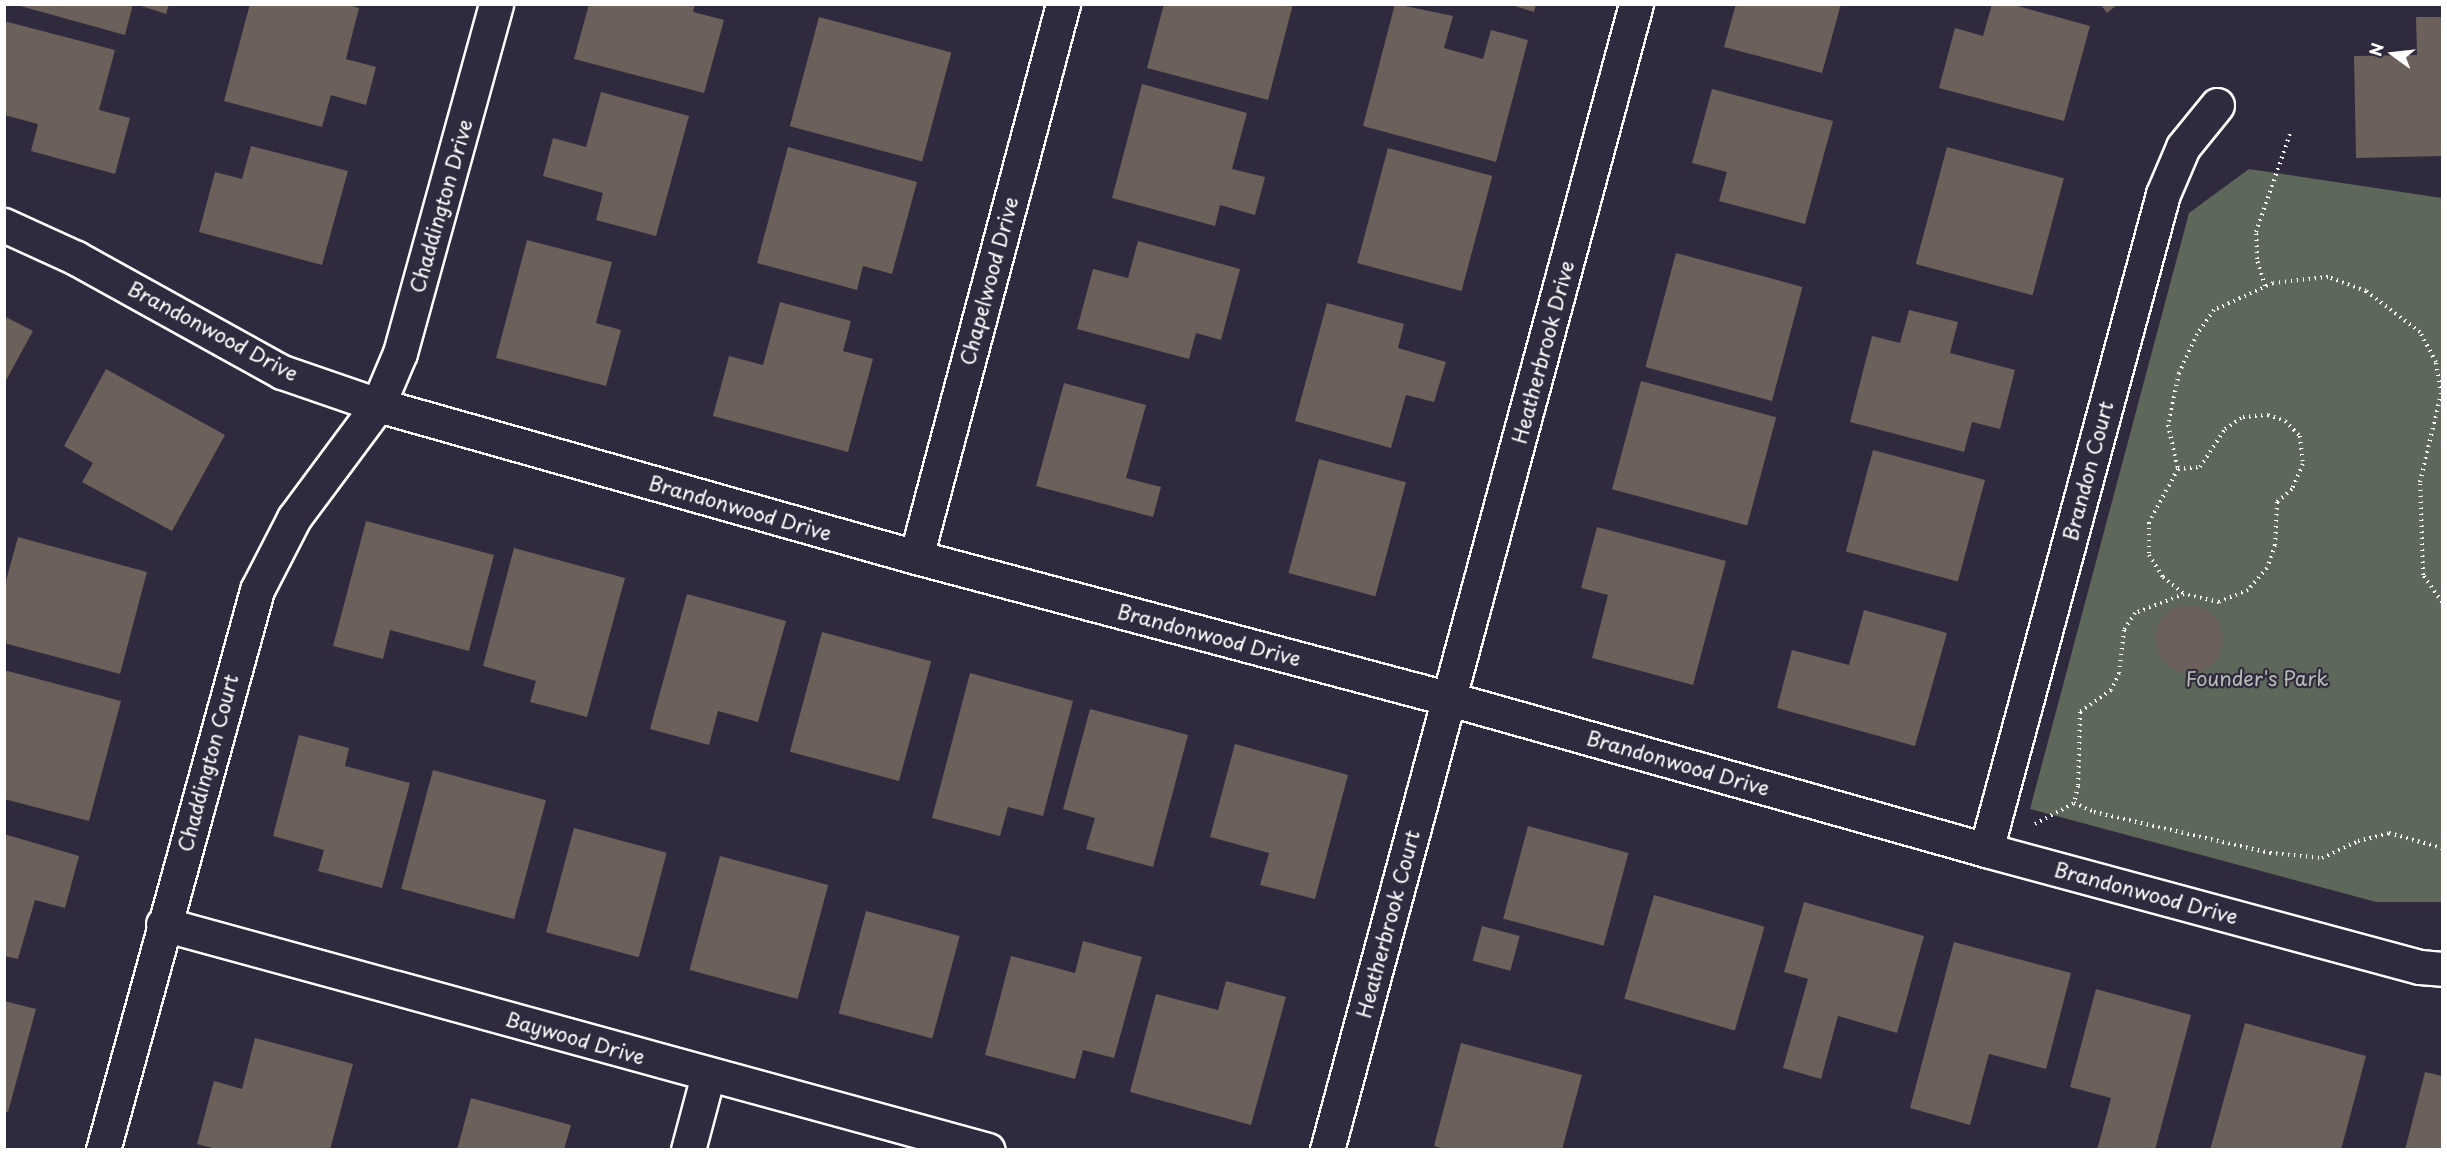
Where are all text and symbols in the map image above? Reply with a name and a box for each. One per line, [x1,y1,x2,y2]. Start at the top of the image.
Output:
north arrow [2363,24,2423,84]
text: N [2362,40,2389,59]
street label: Chaddington Drive [405,117,477,295]
street label: Chapelwood Drive [955,194,1023,368]
street label: Heatherbrook Drive [1507,257,1579,447]
street label: Brandonwood Drive [123,276,303,386]
street label: Brandon Court [2058,398,2118,544]
street label: Brandonwood Drive [645,470,835,546]
street label: Brandonwood Drive [1114,599,1304,671]
park label: Founder's Park [2186,666,2328,690]
street label: Chaddington Court [173,671,243,855]
street label: Brandonwood Drive [1583,725,1773,801]
street label: Heatherbrook Court [1351,827,1425,1021]
street label: Brandonwood Drive [2051,857,2241,929]
street label: Baywood Drive [502,1006,648,1070]

